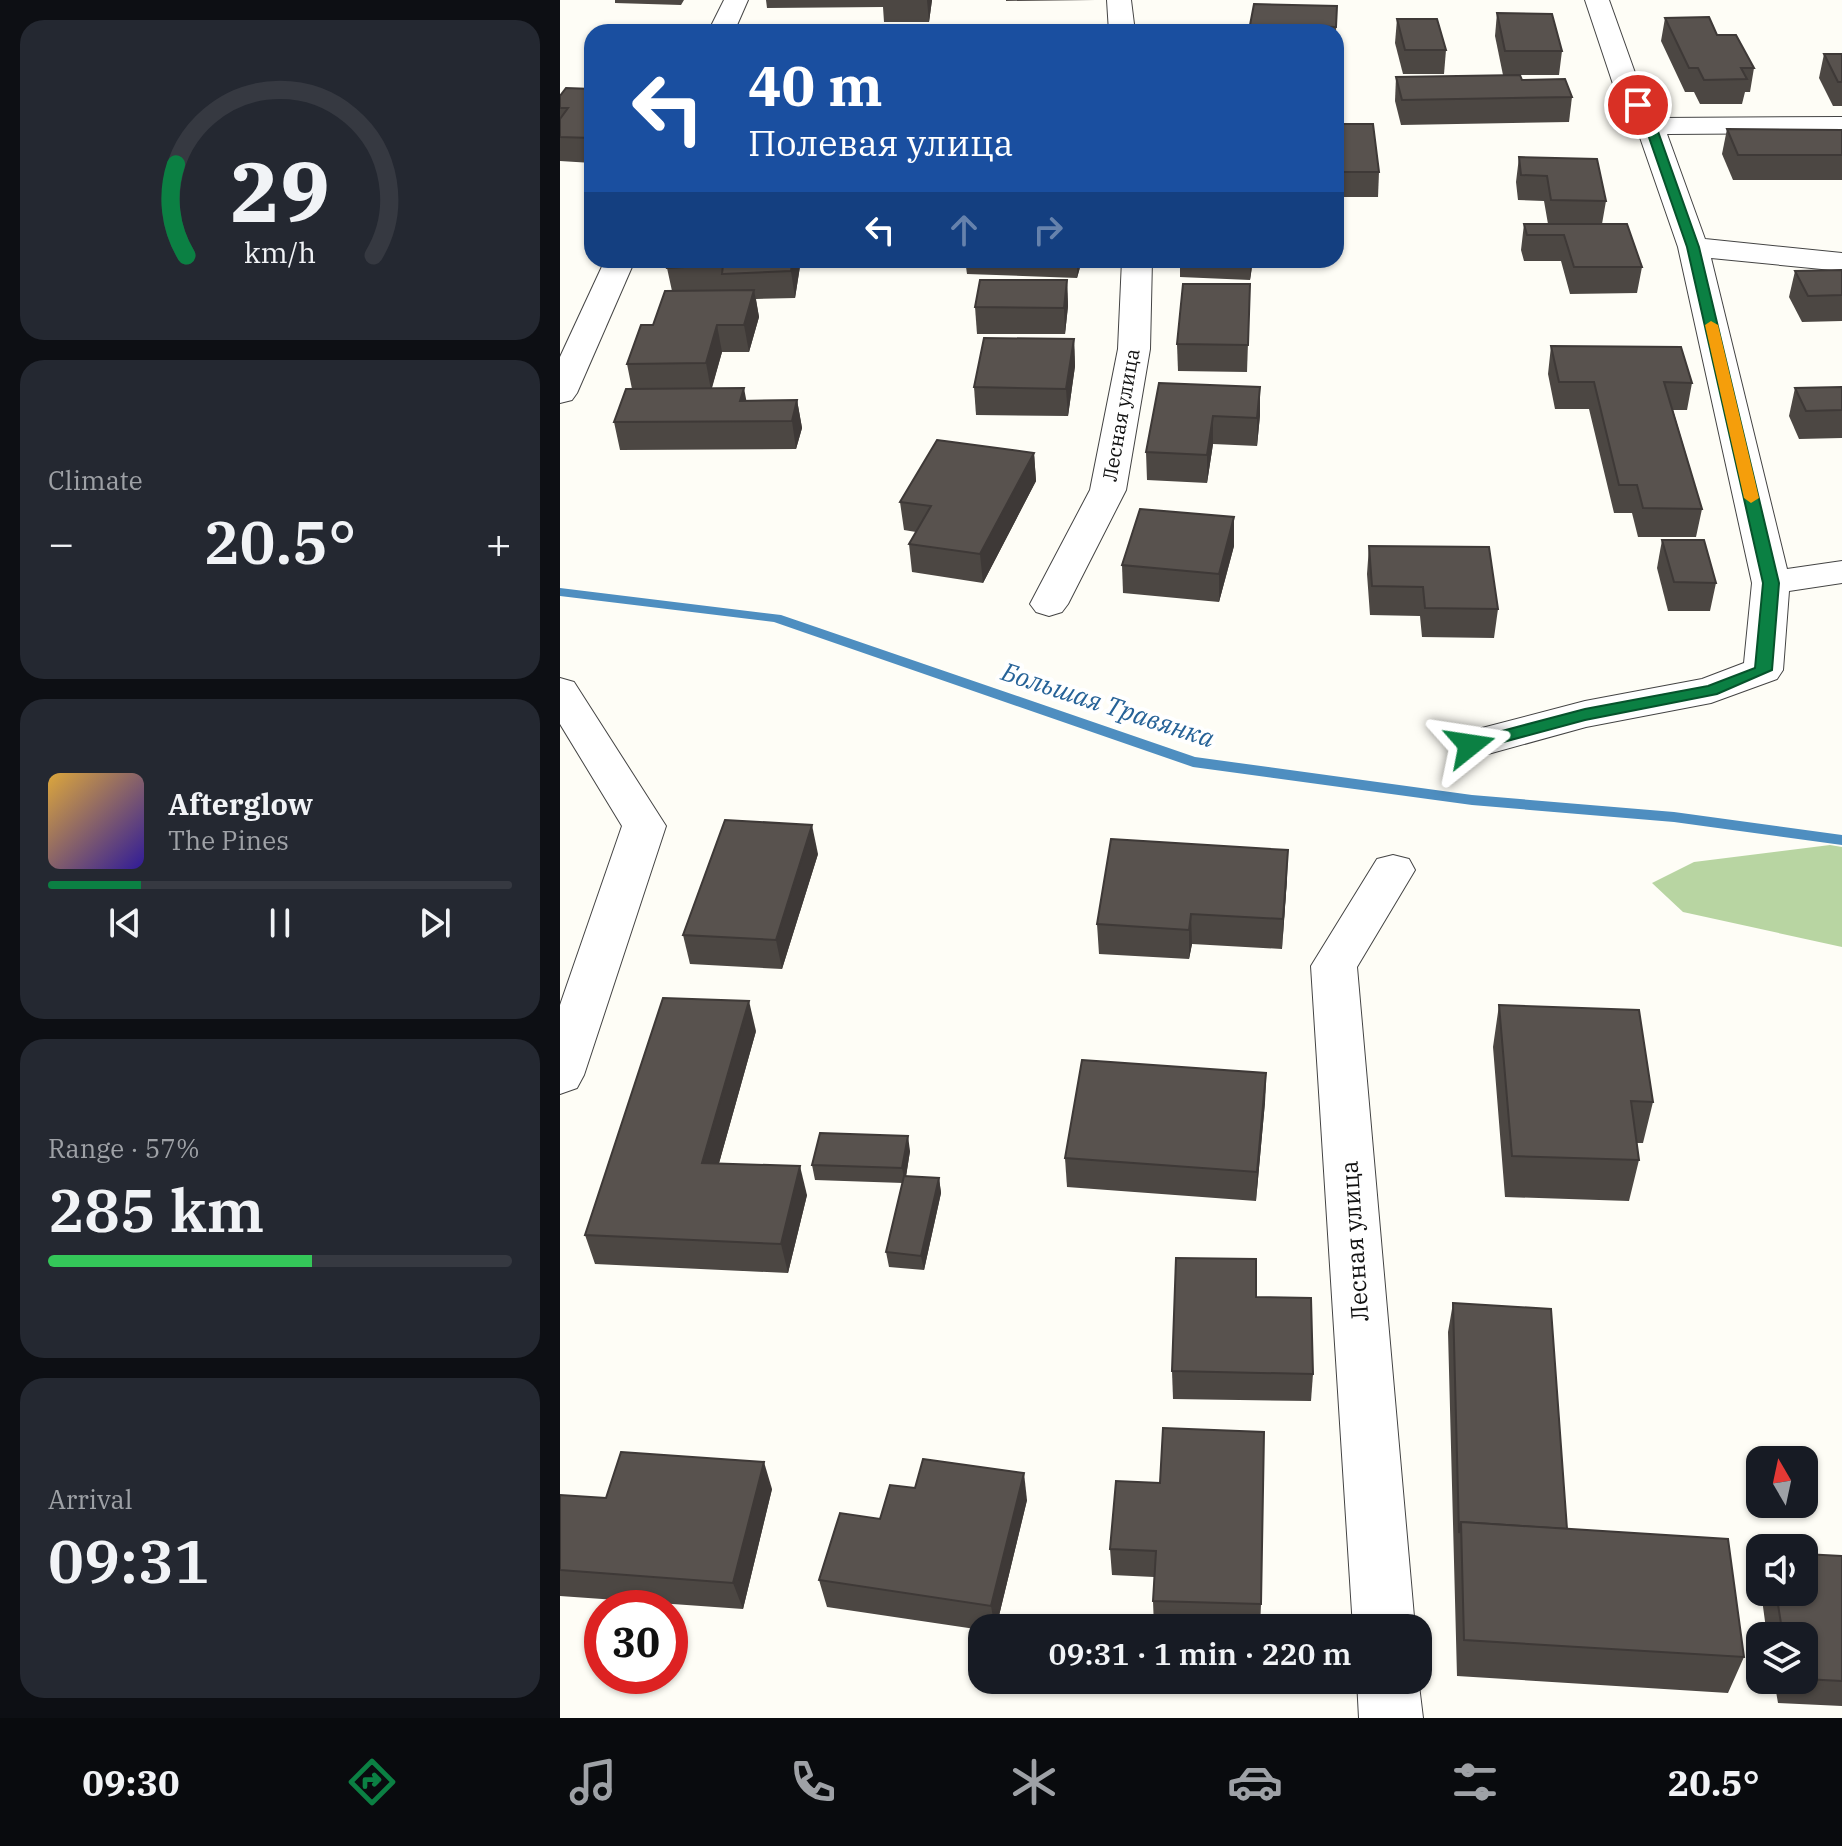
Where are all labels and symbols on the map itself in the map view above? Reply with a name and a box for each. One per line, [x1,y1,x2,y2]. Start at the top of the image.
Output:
pin [1604,71,1672,139]
street label: Лесная улица [1096,346,1145,483]
water label: Большая Травянка [997,653,1219,754]
position arrow [1428,703,1512,787]
street label: Лесная улица [1332,1160,1376,1323]
north arrow [1746,1446,1818,1518]
speed limit sign: 30 [584,1590,688,1694]

